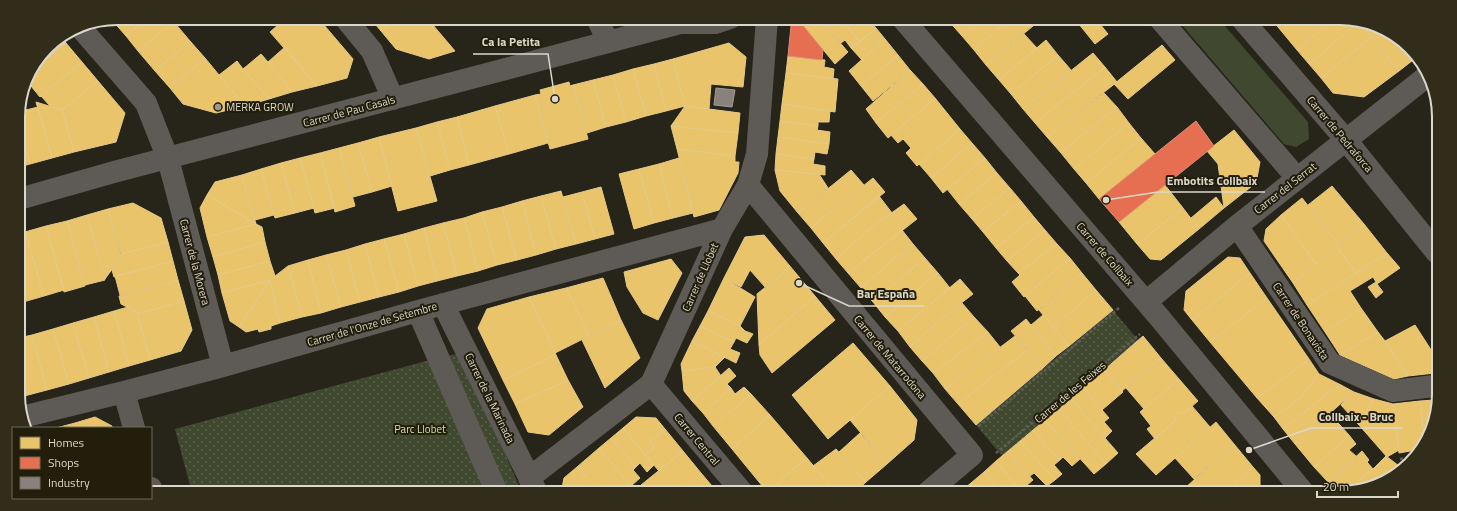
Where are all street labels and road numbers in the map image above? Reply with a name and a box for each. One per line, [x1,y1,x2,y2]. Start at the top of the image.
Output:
street label: Carrer de Pau Casals [301,91,397,131]
street label: Carrer de Pedraforca [1303,92,1377,176]
street label: Carrer del Serrat [1250,158,1320,218]
street label: Carrer de la Morera [176,217,214,307]
street label: Carrer de Collbaix [1073,219,1137,289]
street label: Carrer de Llobet [678,240,722,314]
street label: Carrer de Bonavista [1269,279,1333,363]
street label: Carrer de l'Onze de Setembre [305,298,439,350]
street label: Carrer de Matarrodona [850,312,930,403]
street label: Carrer de la Marinada [461,350,519,446]
street label: Carrer de les Feixes [1031,357,1109,427]
street label: Carrer Central [670,409,724,469]

